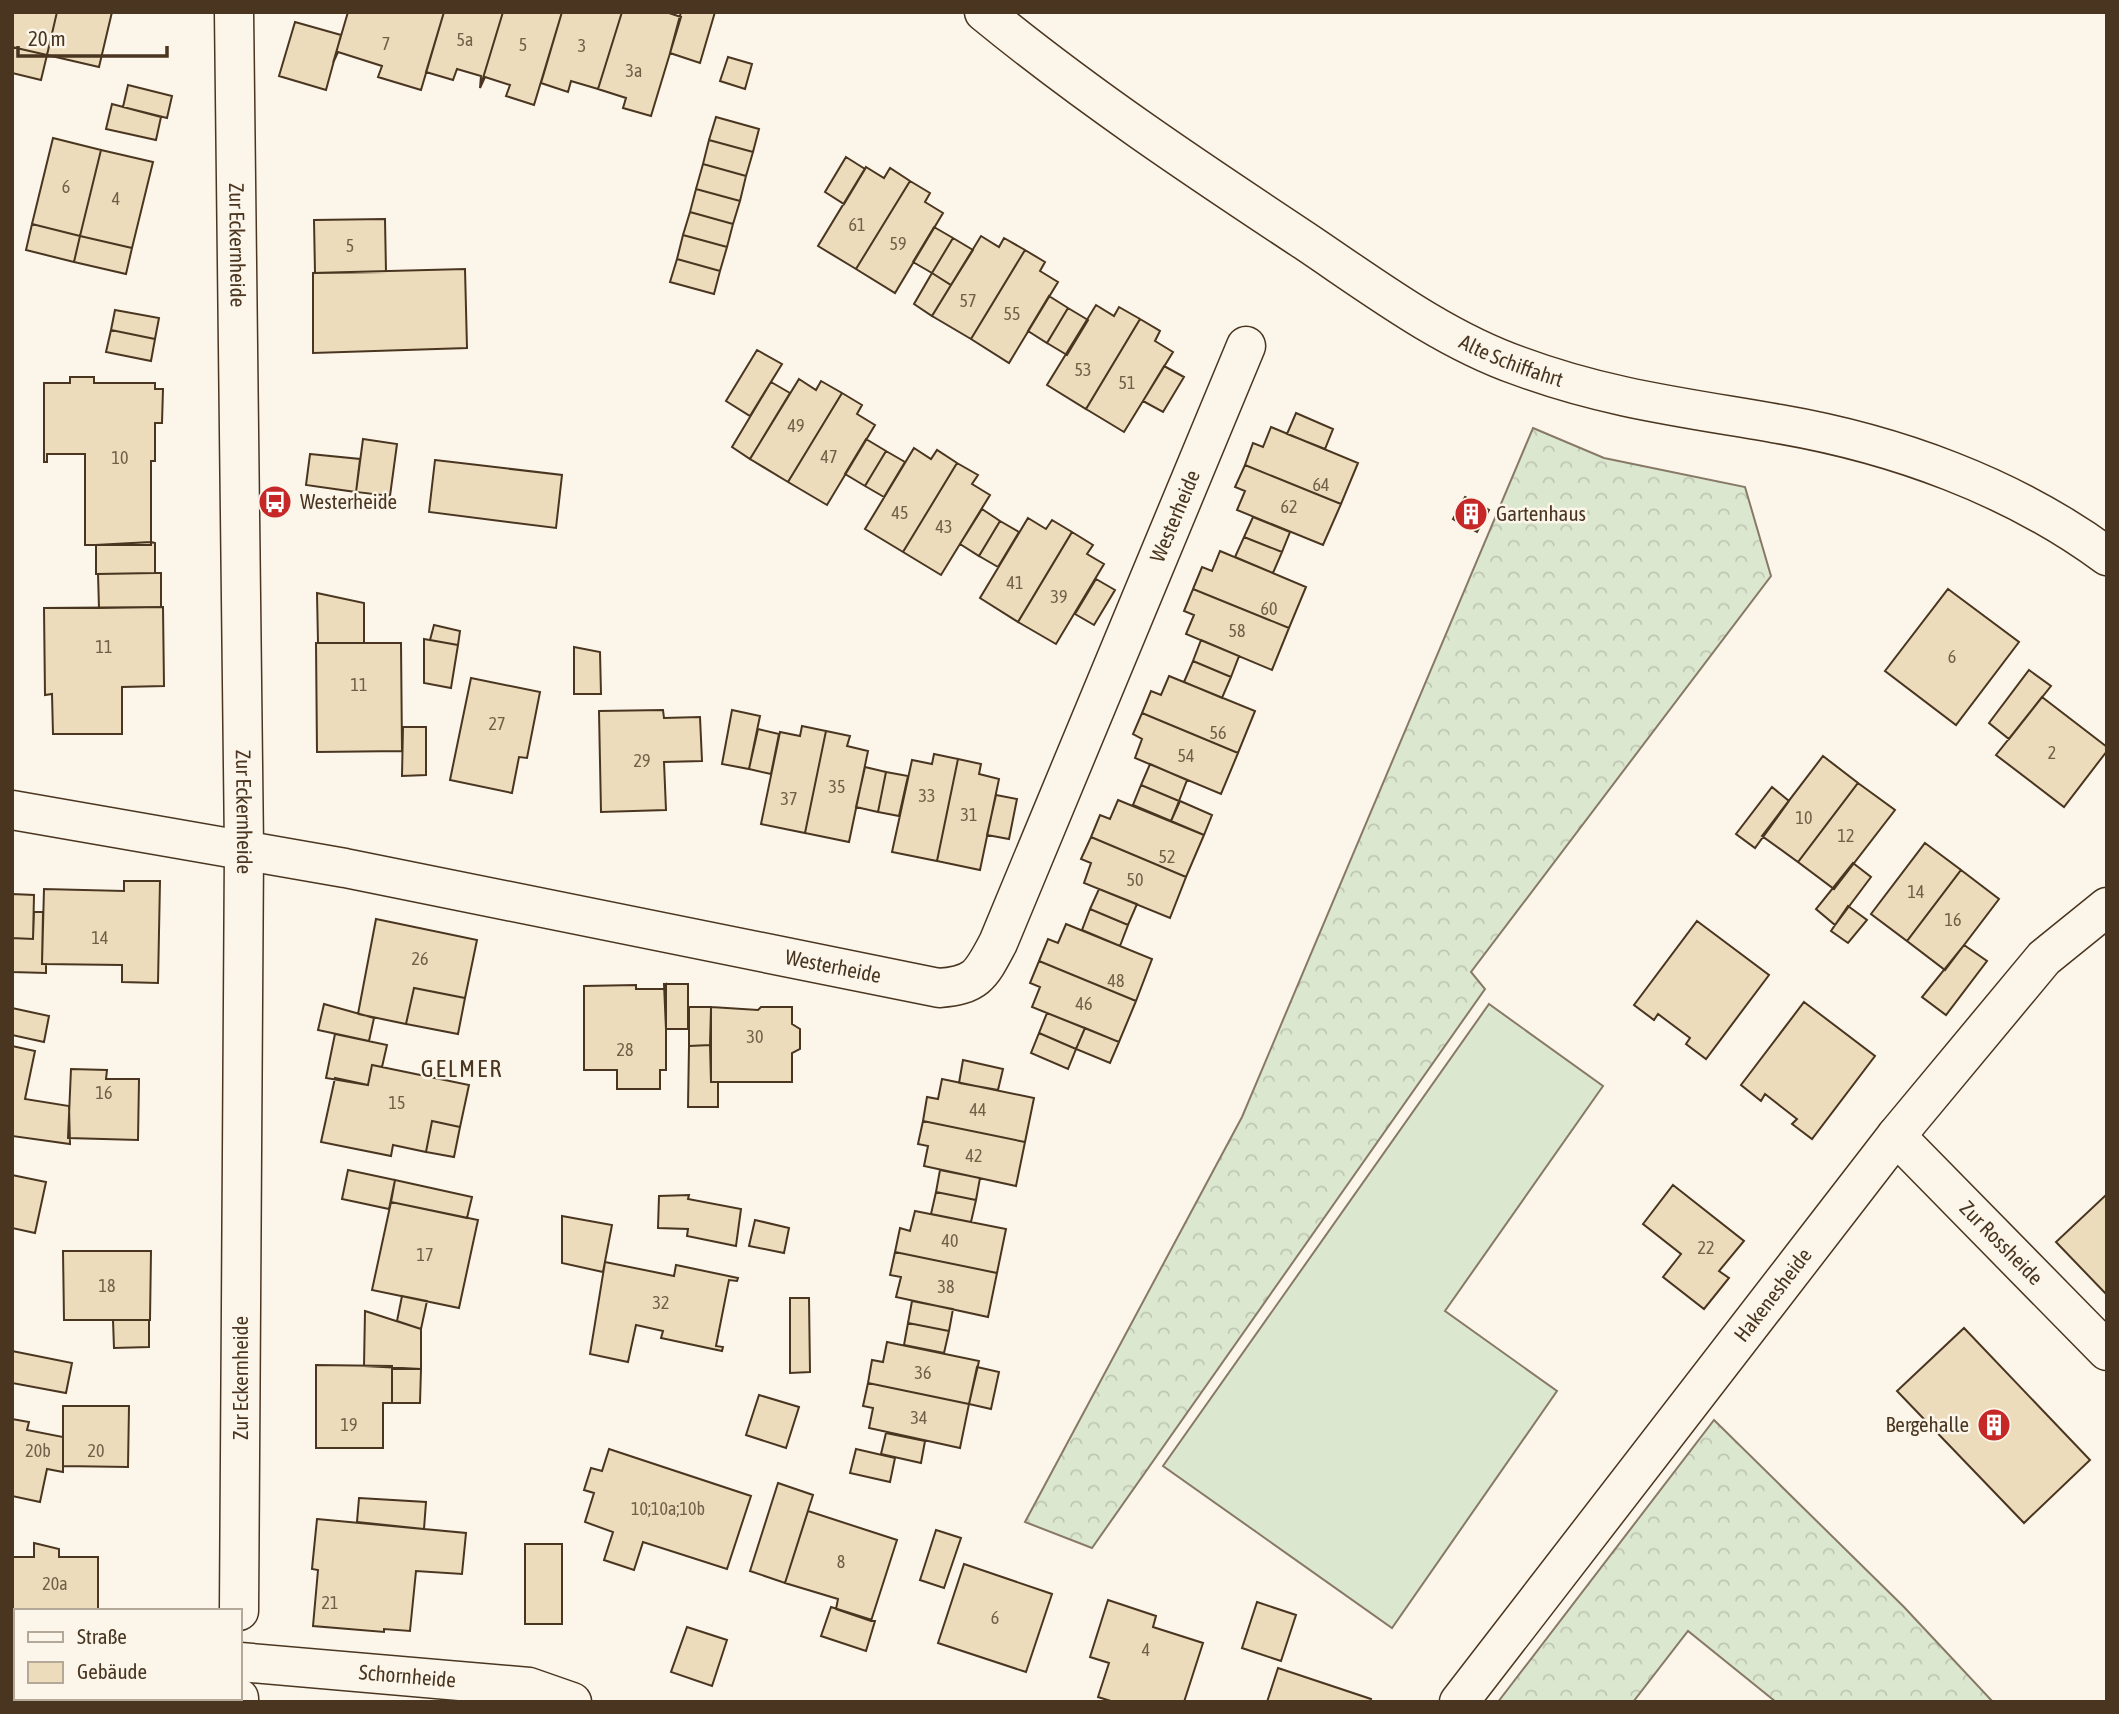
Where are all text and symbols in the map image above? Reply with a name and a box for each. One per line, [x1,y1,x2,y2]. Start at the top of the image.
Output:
scale bar [18,14,166,58]
text: 20 m [28,26,66,50]
house number: 5a [457,29,473,50]
house number: 7 [382,33,390,54]
house number: 5 [519,34,527,55]
house number: 3 [578,35,586,56]
house number: 3a [626,60,642,81]
house number: 6 [62,176,70,197]
street label: Zur Eckernheide [225,183,251,307]
house number: 4 [112,188,120,209]
house number: 61 [849,214,865,235]
house number: 59 [890,233,906,254]
house number: 5 [346,235,354,256]
house number: 57 [960,290,976,311]
house number: 55 [1004,303,1020,324]
street label: Alte Schiffahrt [1456,329,1566,391]
house number: 53 [1075,359,1091,380]
house number: 51 [1119,372,1135,393]
house number: 49 [788,415,804,436]
house number: 47 [821,446,837,467]
house number: 10 [112,447,128,468]
street label: Westerheide [1145,466,1204,565]
house number: 64 [1313,474,1329,495]
bus stop icon: Westerheide [256,483,294,521]
place label: Westerheide [300,489,397,513]
building icon: Gartenhaus [1452,495,1490,533]
house number: 62 [1281,496,1297,517]
place label: Gartenhaus [1496,501,1586,525]
house number: 45 [892,502,908,523]
house number: 43 [936,516,952,537]
house number: 41 [1007,572,1023,593]
house number: 39 [1051,586,1067,607]
house number: 60 [1261,598,1277,619]
house number: 58 [1229,620,1245,641]
house number: 11 [96,636,112,657]
house number: 6 [1948,646,1956,667]
house number: 11 [351,674,367,695]
house number: 27 [489,713,505,734]
house number: 56 [1210,722,1226,743]
house number: 2 [2048,742,2056,763]
house number: 54 [1178,745,1194,766]
street label: Zur Eckernheide [232,750,257,874]
house number: 29 [634,750,650,771]
house number: 35 [829,776,845,797]
house number: 33 [919,785,935,806]
house number: 37 [781,788,797,809]
house number: 31 [961,804,977,825]
house number: 10 [1796,807,1812,828]
house number: 12 [1838,825,1854,846]
house number: 52 [1159,846,1175,867]
house number: 50 [1127,869,1143,890]
house number: 14 [1908,881,1924,902]
house number: 16 [1945,909,1961,930]
house number: 14 [92,927,108,948]
street label: Westerheide [783,944,883,987]
house number: 26 [412,948,428,969]
house number: 48 [1108,970,1124,991]
house number: 46 [1076,993,1092,1014]
house number: 30 [747,1026,763,1047]
house number: 28 [617,1039,633,1060]
district label: GELMER [421,1055,503,1082]
house number: 16 [96,1082,112,1103]
house number: 15 [389,1092,405,1113]
house number: 44 [970,1099,986,1120]
house number: 42 [966,1145,982,1166]
street label: Zur Rossheide [1955,1195,2048,1289]
house number: 40 [942,1230,958,1251]
house number: 22 [1698,1237,1714,1258]
street label: Hakenesheide [1729,1243,1816,1346]
house number: 17 [417,1244,433,1265]
house number: 18 [99,1275,115,1296]
house number: 38 [938,1276,954,1297]
house number: 32 [653,1292,669,1313]
street label: Zur Eckernheide [228,1316,252,1440]
house number: 36 [915,1362,931,1383]
building icon: Bergehalle [1975,1406,2013,1444]
house number: 34 [911,1407,927,1428]
place label: Bergehalle [1885,1412,1969,1436]
house number: 19 [341,1414,357,1435]
house number: 20b [25,1440,51,1461]
house number: 20 [88,1440,104,1461]
house number: 10;10a;10b [631,1498,705,1519]
house number: 8 [837,1551,845,1572]
house number: 20a [42,1573,68,1594]
house number: 21 [322,1592,338,1613]
house number: 6 [991,1607,999,1628]
legend [14,1609,242,1700]
text: Straße [77,1624,127,1648]
house number: 4 [1142,1639,1150,1660]
text: Gebäude [77,1659,147,1683]
street label: Schornheide [358,1659,457,1692]

